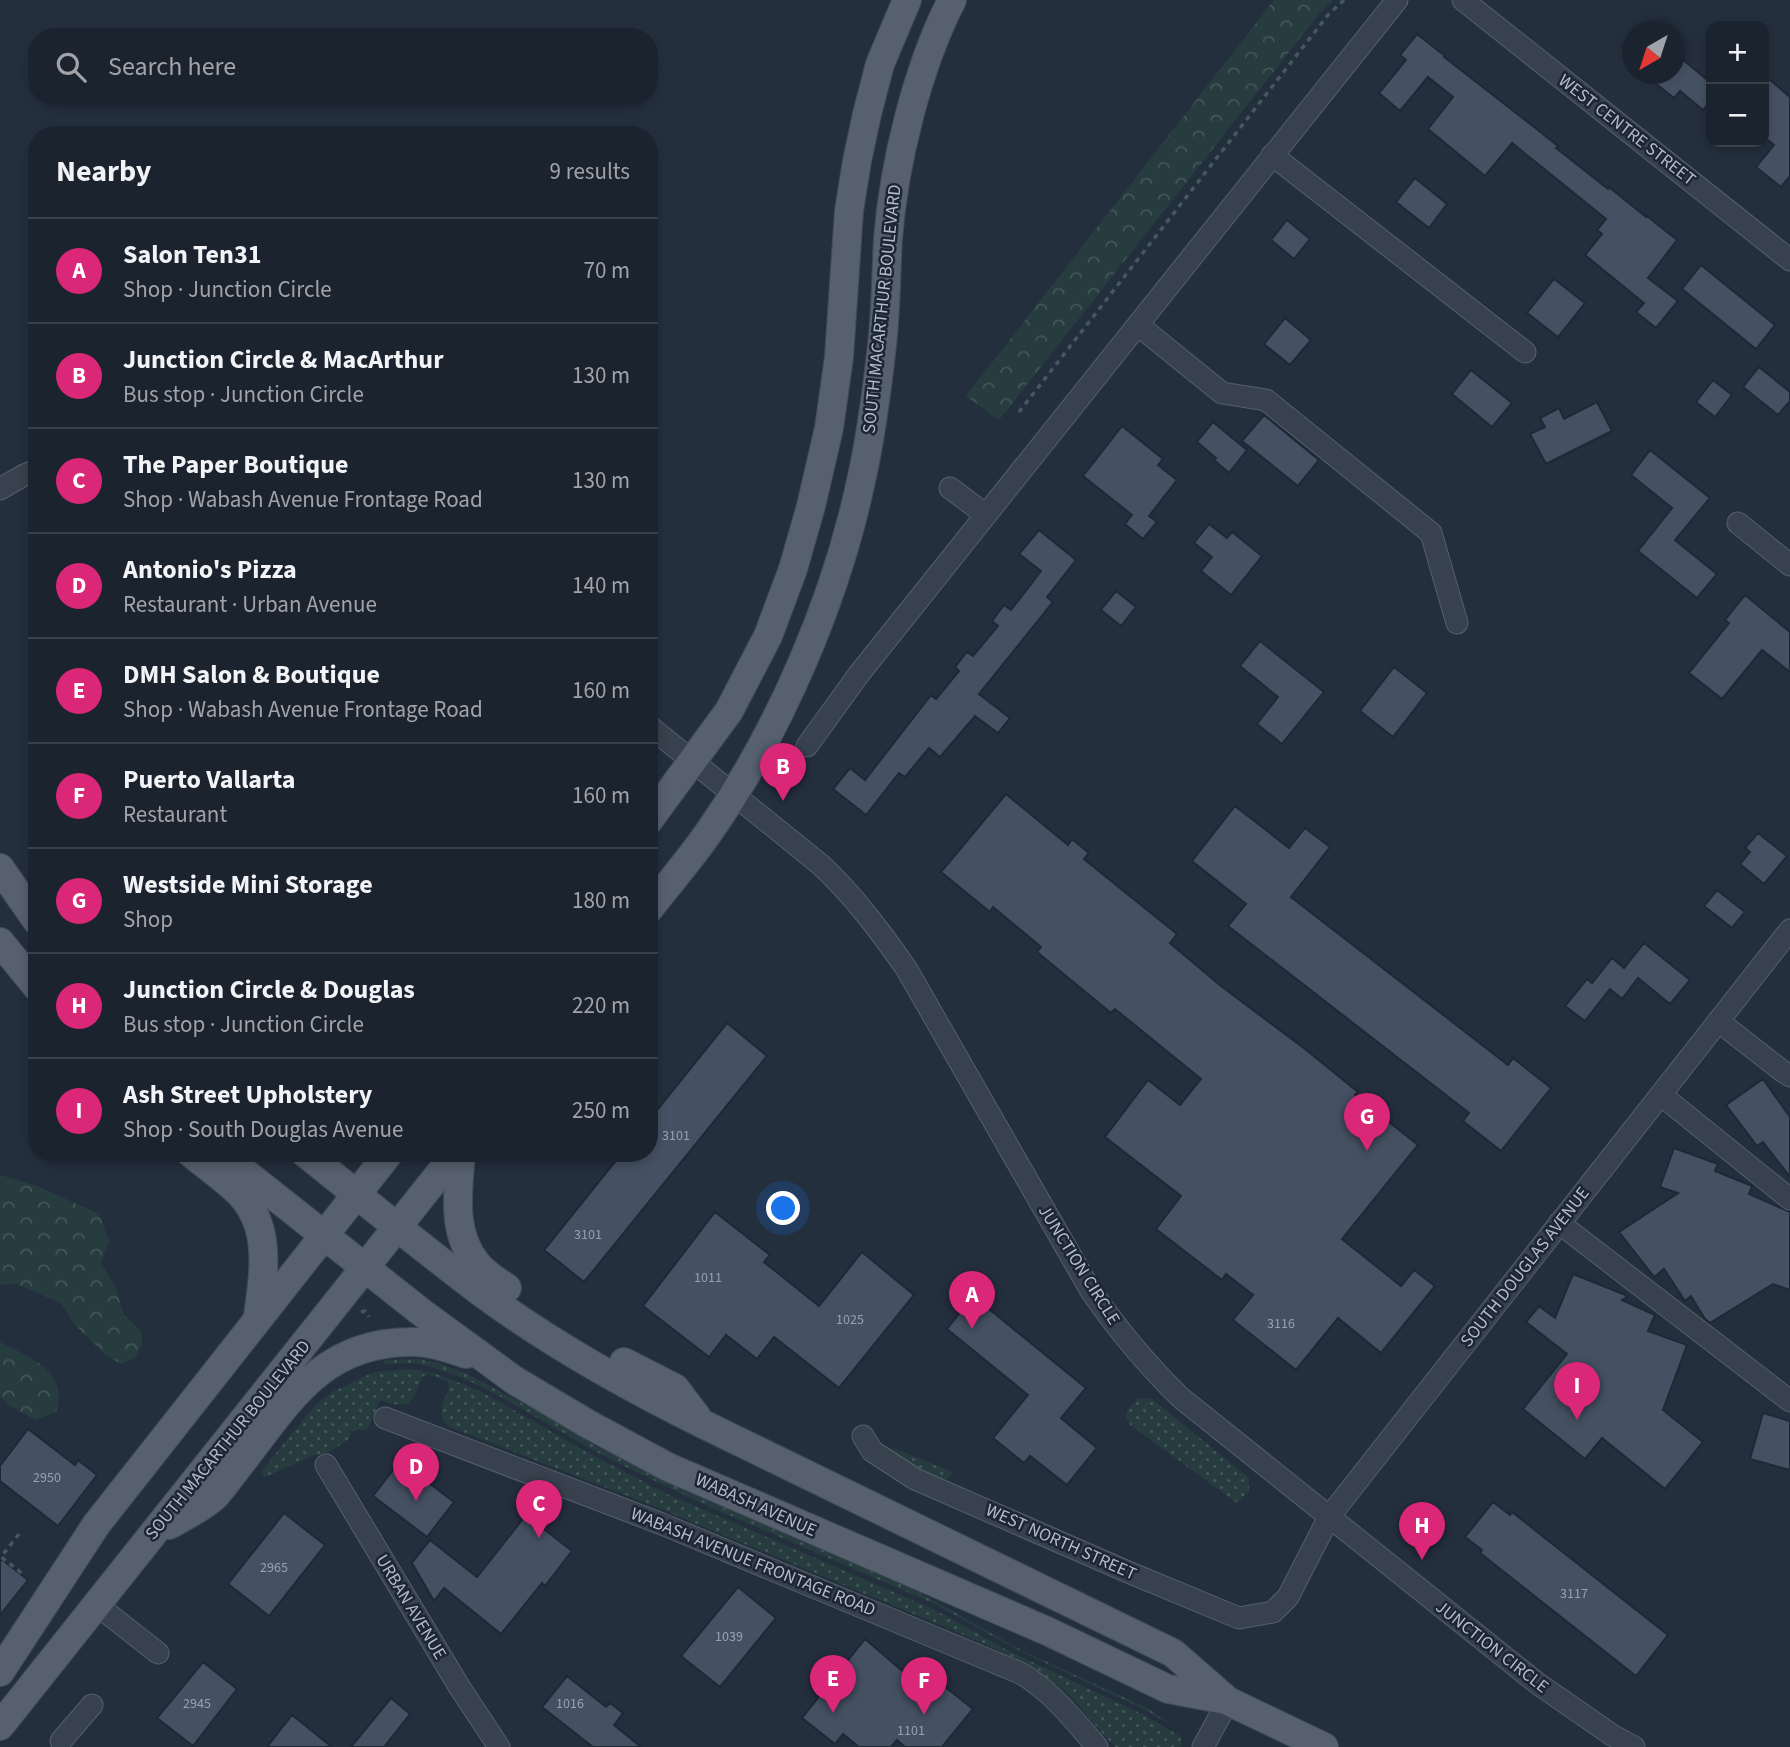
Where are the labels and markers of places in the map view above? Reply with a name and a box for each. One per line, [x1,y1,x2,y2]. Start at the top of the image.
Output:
pin: B [760,743,806,801]
pin: G [1344,1093,1390,1151]
pin: A [949,1271,995,1329]
pin: I [1554,1362,1600,1420]
pin: D [393,1443,439,1501]
pin: C [516,1480,562,1538]
pin: H [1399,1502,1445,1560]
pin: E [810,1655,856,1713]
pin: F [901,1657,947,1715]

